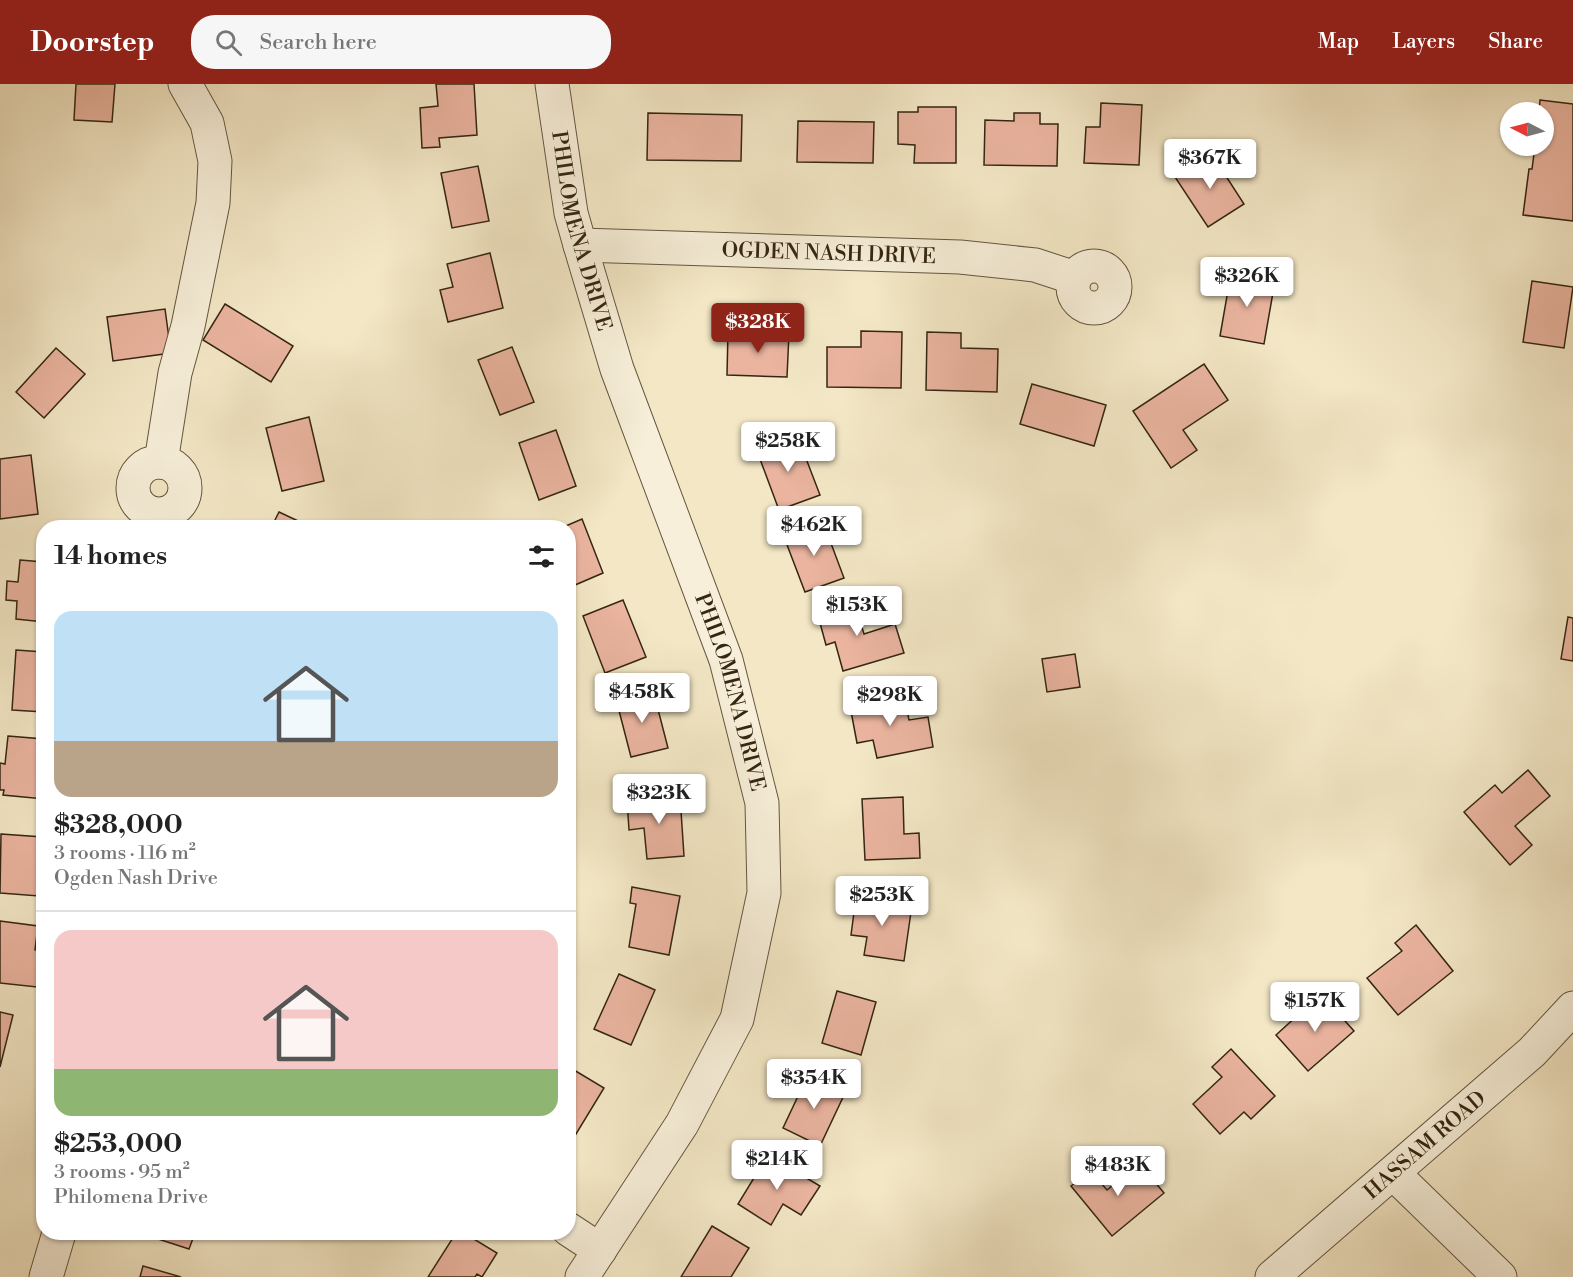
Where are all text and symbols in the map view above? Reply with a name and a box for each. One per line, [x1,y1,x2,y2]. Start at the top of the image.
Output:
search box [191,15,611,69]
text: Doorstep [30,25,155,60]
icon: search [212,26,245,59]
text: Search here [260,29,377,56]
text: Map [1318,29,1359,55]
text: Layers [1392,29,1455,55]
text: Share [1488,29,1543,55]
north arrow [1500,102,1554,156]
map controls [1500,102,1554,156]
street label: PHILOMENA DRIVE [545,129,617,334]
pin: $367K [1168,139,1252,190]
text: $367K [1178,146,1242,171]
street label: OGDEN NASH DRIVE [721,237,936,270]
pin: $326K [1205,257,1289,308]
text: $326K [1214,264,1280,289]
pin: $328K [716,303,800,354]
text: $328K [725,310,791,335]
pin: $258K [746,422,830,473]
text: $258K [755,429,821,454]
pin: $462K [772,506,856,557]
text: $462K [781,513,847,538]
text: 14 homes [54,540,167,572]
icon: filters [525,540,558,573]
pin: $153K [815,586,899,637]
street label: PHILOMENA DRIVE [688,590,771,794]
text: $153K [826,593,888,618]
icon: home [252,650,360,758]
pin: $458K [600,673,684,724]
pin: $298K [848,676,932,727]
text: $458K [609,680,675,705]
text: $298K [857,683,923,708]
pin: $323K [617,774,701,825]
text: $323K [627,781,691,806]
text: $328,000 [54,809,183,841]
text: 3 rooms · 116 m² [54,841,196,866]
text: Ogden Nash Drive [54,866,218,891]
pin: $253K [840,876,924,927]
text: $253K [849,883,915,908]
icon: home [252,969,360,1077]
pin: $157K [1273,982,1357,1033]
text: $157K [1284,989,1346,1014]
pin: $354K [772,1059,856,1110]
text: $354K [781,1066,847,1091]
street label: HASSAM ROAD [1359,1086,1492,1205]
text: $253,000 [54,1128,182,1160]
pin: $214K [735,1140,819,1191]
pin: $483K [1076,1146,1160,1197]
text: $214K [746,1147,808,1172]
text: $483K [1085,1153,1151,1178]
text: 3 rooms · 95 m² [54,1160,190,1185]
text: Philomena Drive [54,1185,208,1210]

